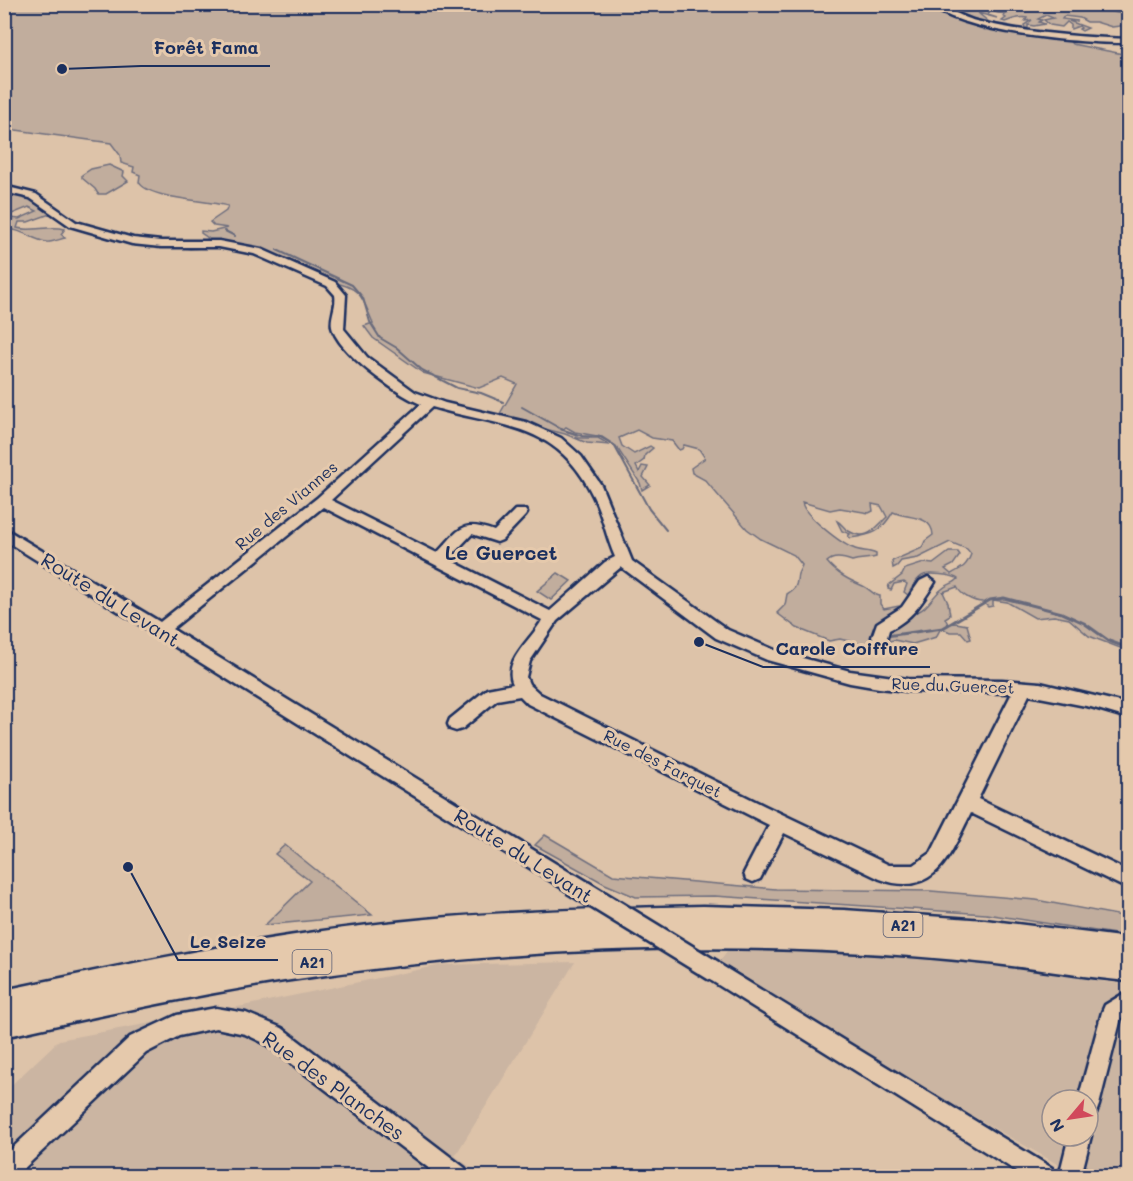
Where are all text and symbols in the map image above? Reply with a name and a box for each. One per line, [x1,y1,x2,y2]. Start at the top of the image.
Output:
callout: Forêt Fama [141,30,270,66]
text: Forêt Fama [154,35,258,59]
street label: Rue des Viannes [230,456,342,554]
district label: Le Guercet [445,539,557,565]
street label: Route du Levant [37,546,185,652]
callout: Carole Coiffure [763,631,930,667]
text: Carole Coiffure [776,636,919,660]
street label: Rue du Guercet [891,672,1015,698]
street label: Rue des Farquet [600,724,726,802]
street label: Route du Levant [450,802,598,908]
road number: A21 [884,913,922,937]
callout: Le Seize [178,924,278,960]
text: Le Seize [190,929,267,953]
road number: A21 [292,950,332,974]
street label: Rue des Planches [258,1025,410,1145]
north arrow [1040,1088,1100,1148]
text: N [1044,1115,1069,1136]

